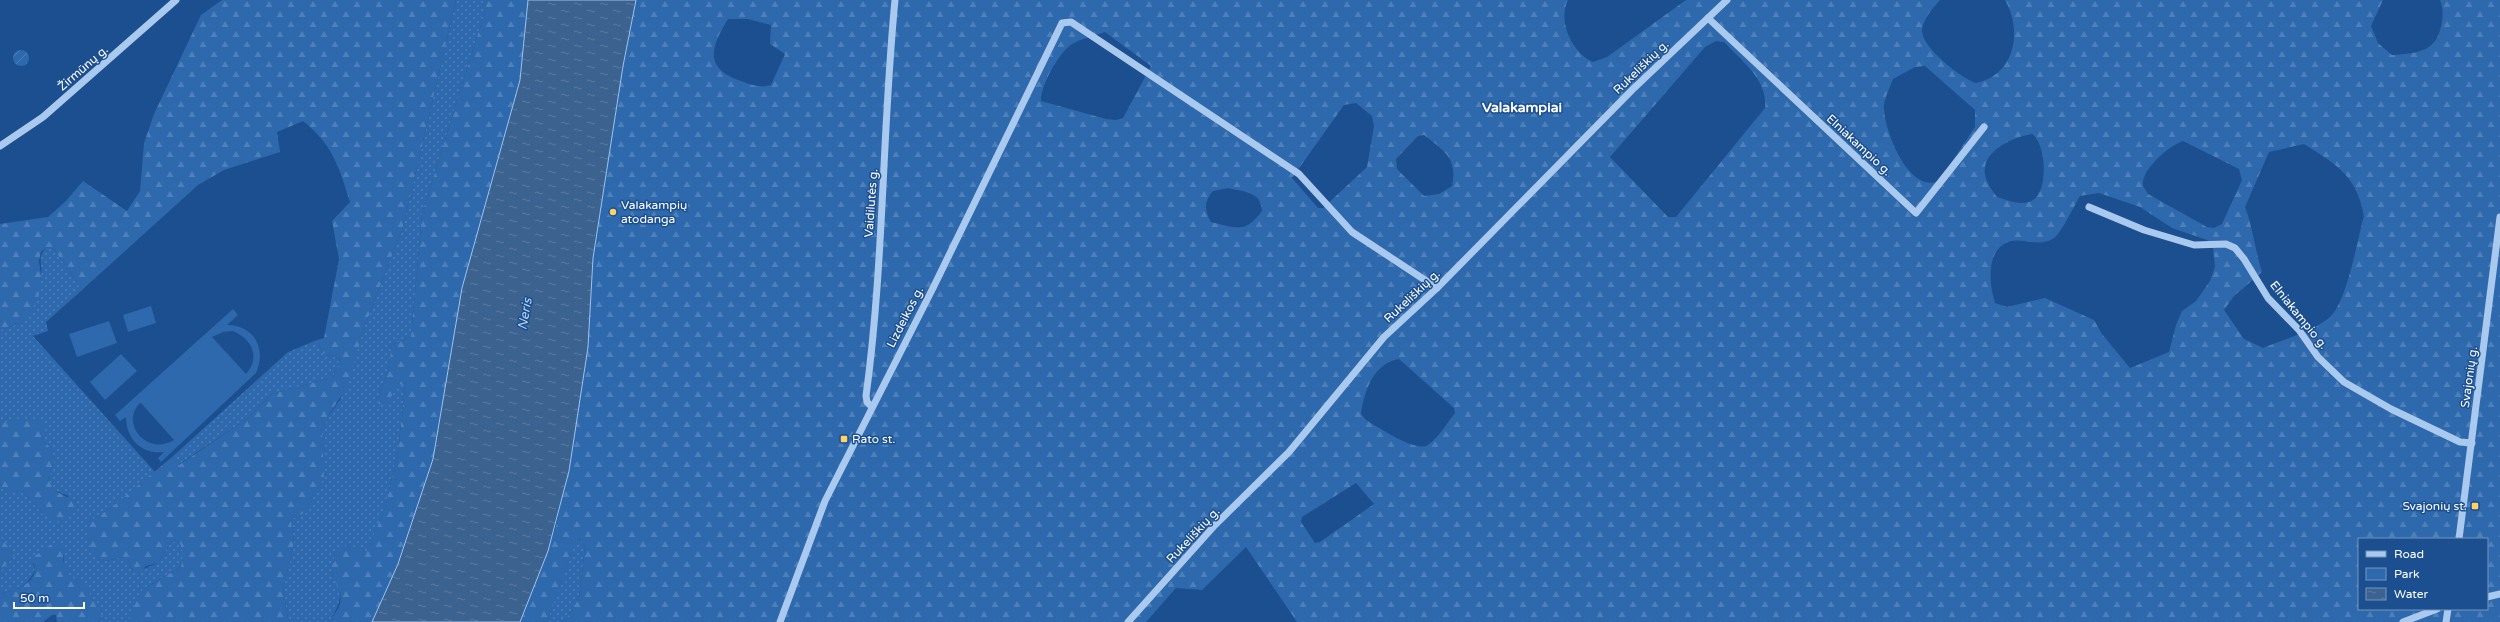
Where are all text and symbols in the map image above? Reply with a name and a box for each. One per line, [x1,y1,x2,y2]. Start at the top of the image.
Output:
street label: Rukeliškių g. [1610,37,1672,97]
street label: Žirmūnų g. [55,42,111,94]
district label: Valakampiai [1482,99,1562,116]
street label: Elniakampio g. [1824,111,1894,179]
street label: Vaidilutės g. [862,168,880,238]
place label: Valakampių atodanga [621,198,687,226]
marker: Valakampių atodanga [608,207,618,217]
street label: Rukeliškių g. [1381,267,1443,325]
street label: Elniakampio g. [2267,278,2331,352]
street label: Lizdeikos g. [884,284,926,350]
water label: Neris [514,296,536,331]
street label: Svajonių g. [2458,345,2480,409]
place label: Rato st. [852,432,895,446]
marker: Rato st. [839,434,849,444]
place label: Svajonių st. [2402,499,2467,513]
marker: Svajonių st. [2470,501,2480,511]
street label: Rukeliškių g. [1164,504,1222,566]
legend [2358,538,2488,610]
text: Road [2394,547,2424,561]
text: Park [2394,567,2420,581]
scale bar [14,584,84,610]
text: Water [2394,587,2429,601]
text: 50 m [20,591,49,605]

